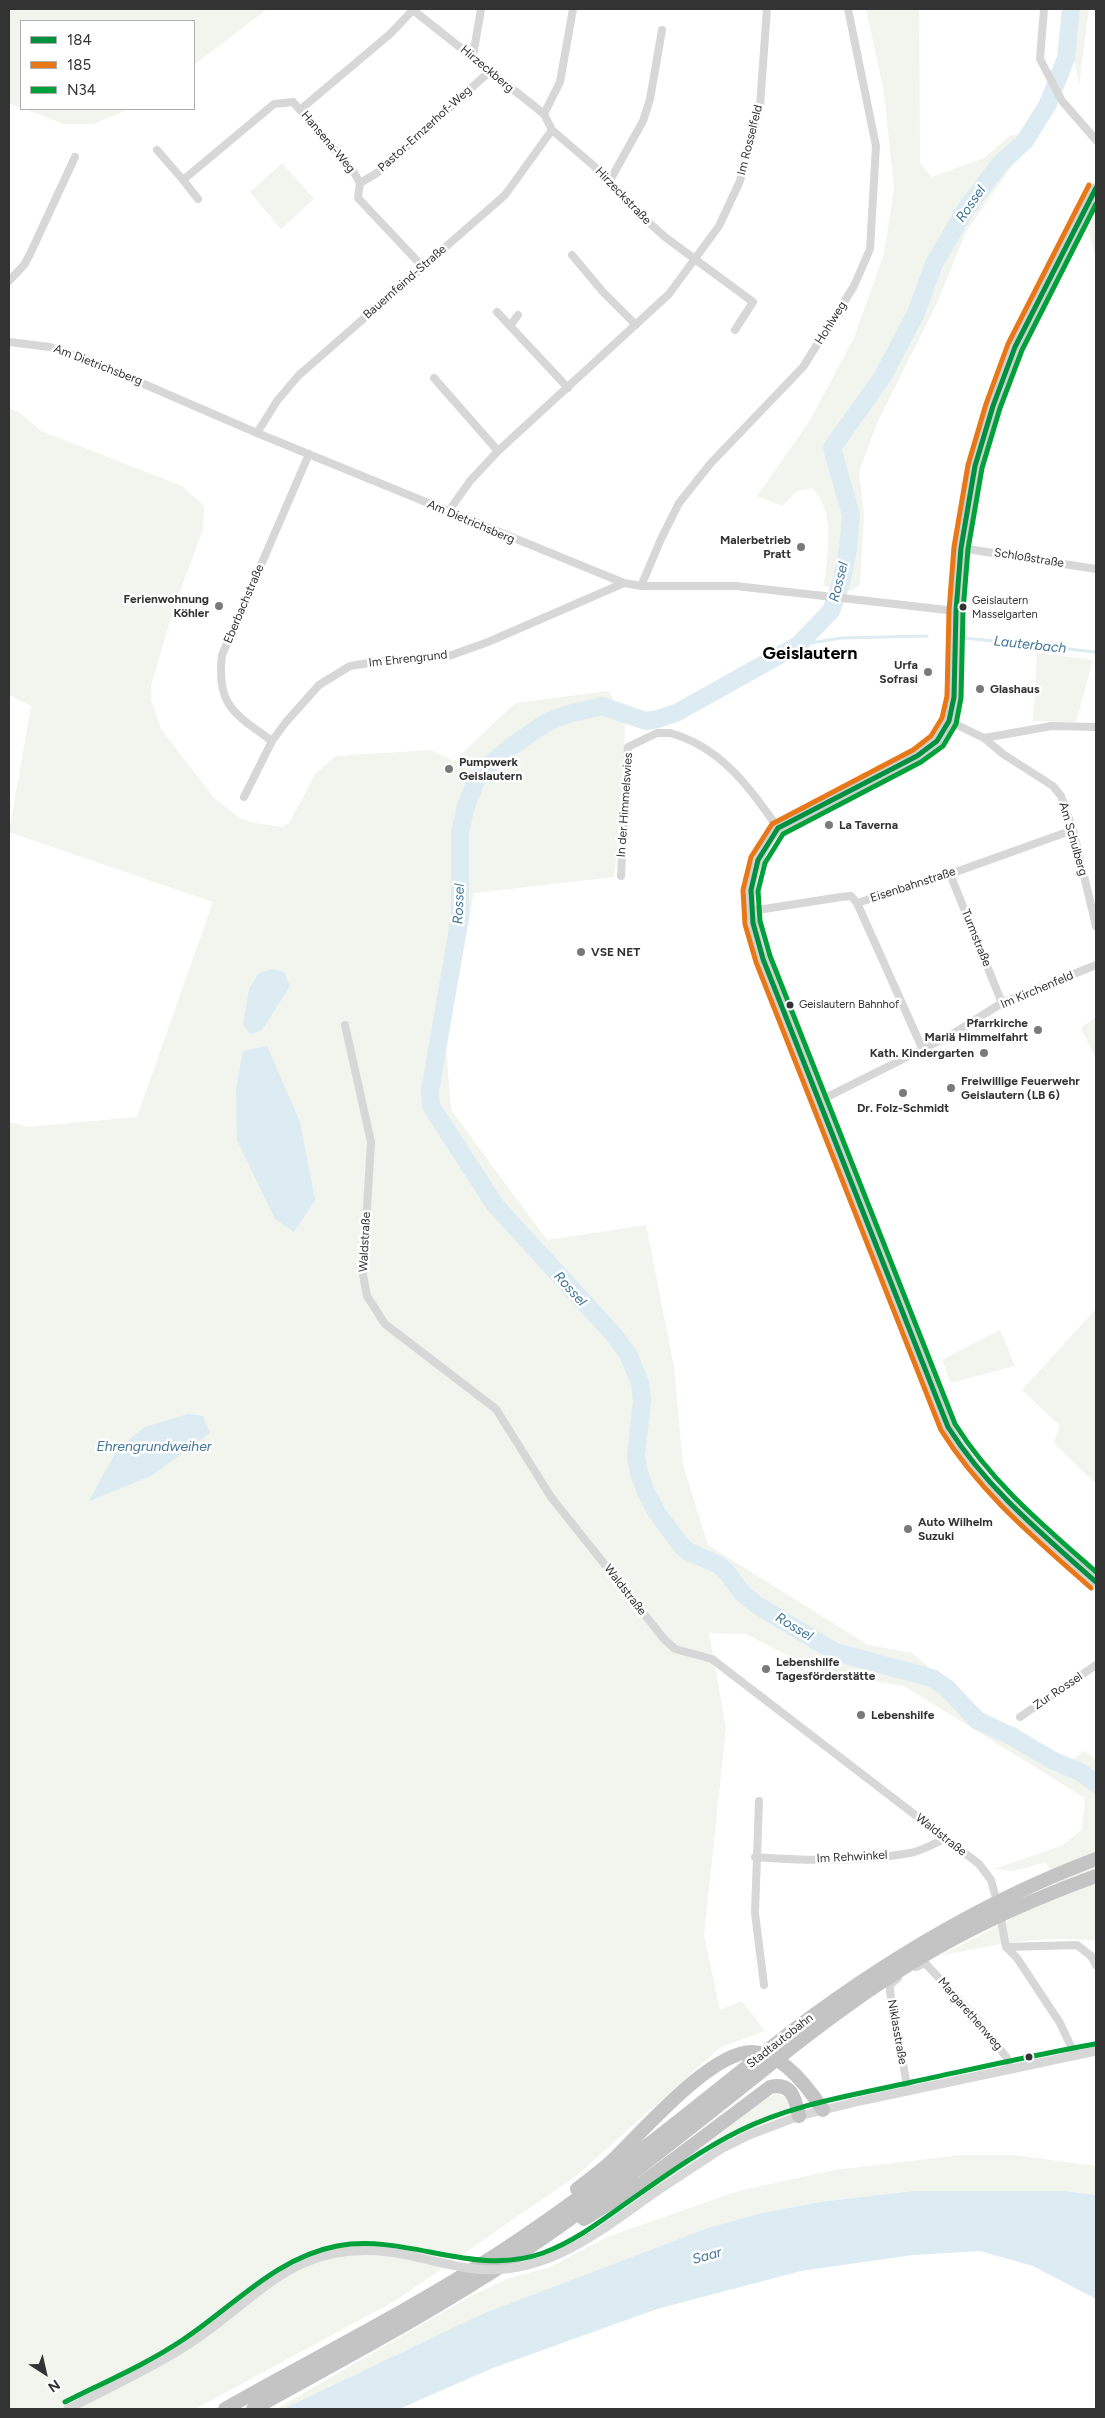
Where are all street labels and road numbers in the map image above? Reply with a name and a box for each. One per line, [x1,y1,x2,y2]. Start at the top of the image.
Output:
street label: Hirzeckberg [457,43,517,95]
street label: Pastor-Ernzerhof-Weg [375,83,475,175]
street label: Im Rosselfeld [734,103,766,177]
street label: Hansena-Weg [298,108,358,176]
street label: Hirzeckstraße [592,164,654,228]
street label: Bauernfeind-Straße [361,242,449,322]
street label: Hohlweg [812,299,850,347]
street label: Am Dietrichsberg [52,341,144,389]
street label: Am Dietrichsberg [425,497,517,547]
street label: Schloßstraße [993,545,1065,571]
street label: Eberbachstraße [221,562,267,646]
street label: Im Ehrengrund [368,648,448,670]
street label: In der Himmelswies [614,752,636,858]
street label: Am Schulberg [1056,801,1090,877]
street label: Eisenbahnstraße [869,864,957,906]
street label: Turmstraße [958,907,994,969]
street label: Im Kirchenfeld [998,968,1076,1012]
street label: Waldstraße [356,1211,374,1273]
street label: Waldstraße [601,1562,649,1618]
street label: Zur Rossel [1031,1669,1085,1713]
street label: Waldstraße [913,1811,969,1859]
street label: Im Rehwinkel [816,1848,888,1866]
street label: Margarethenweg [935,1975,1005,2053]
street label: Niklasstraße [884,1998,910,2066]
street label: Stadtautobahn [744,2011,816,2071]

